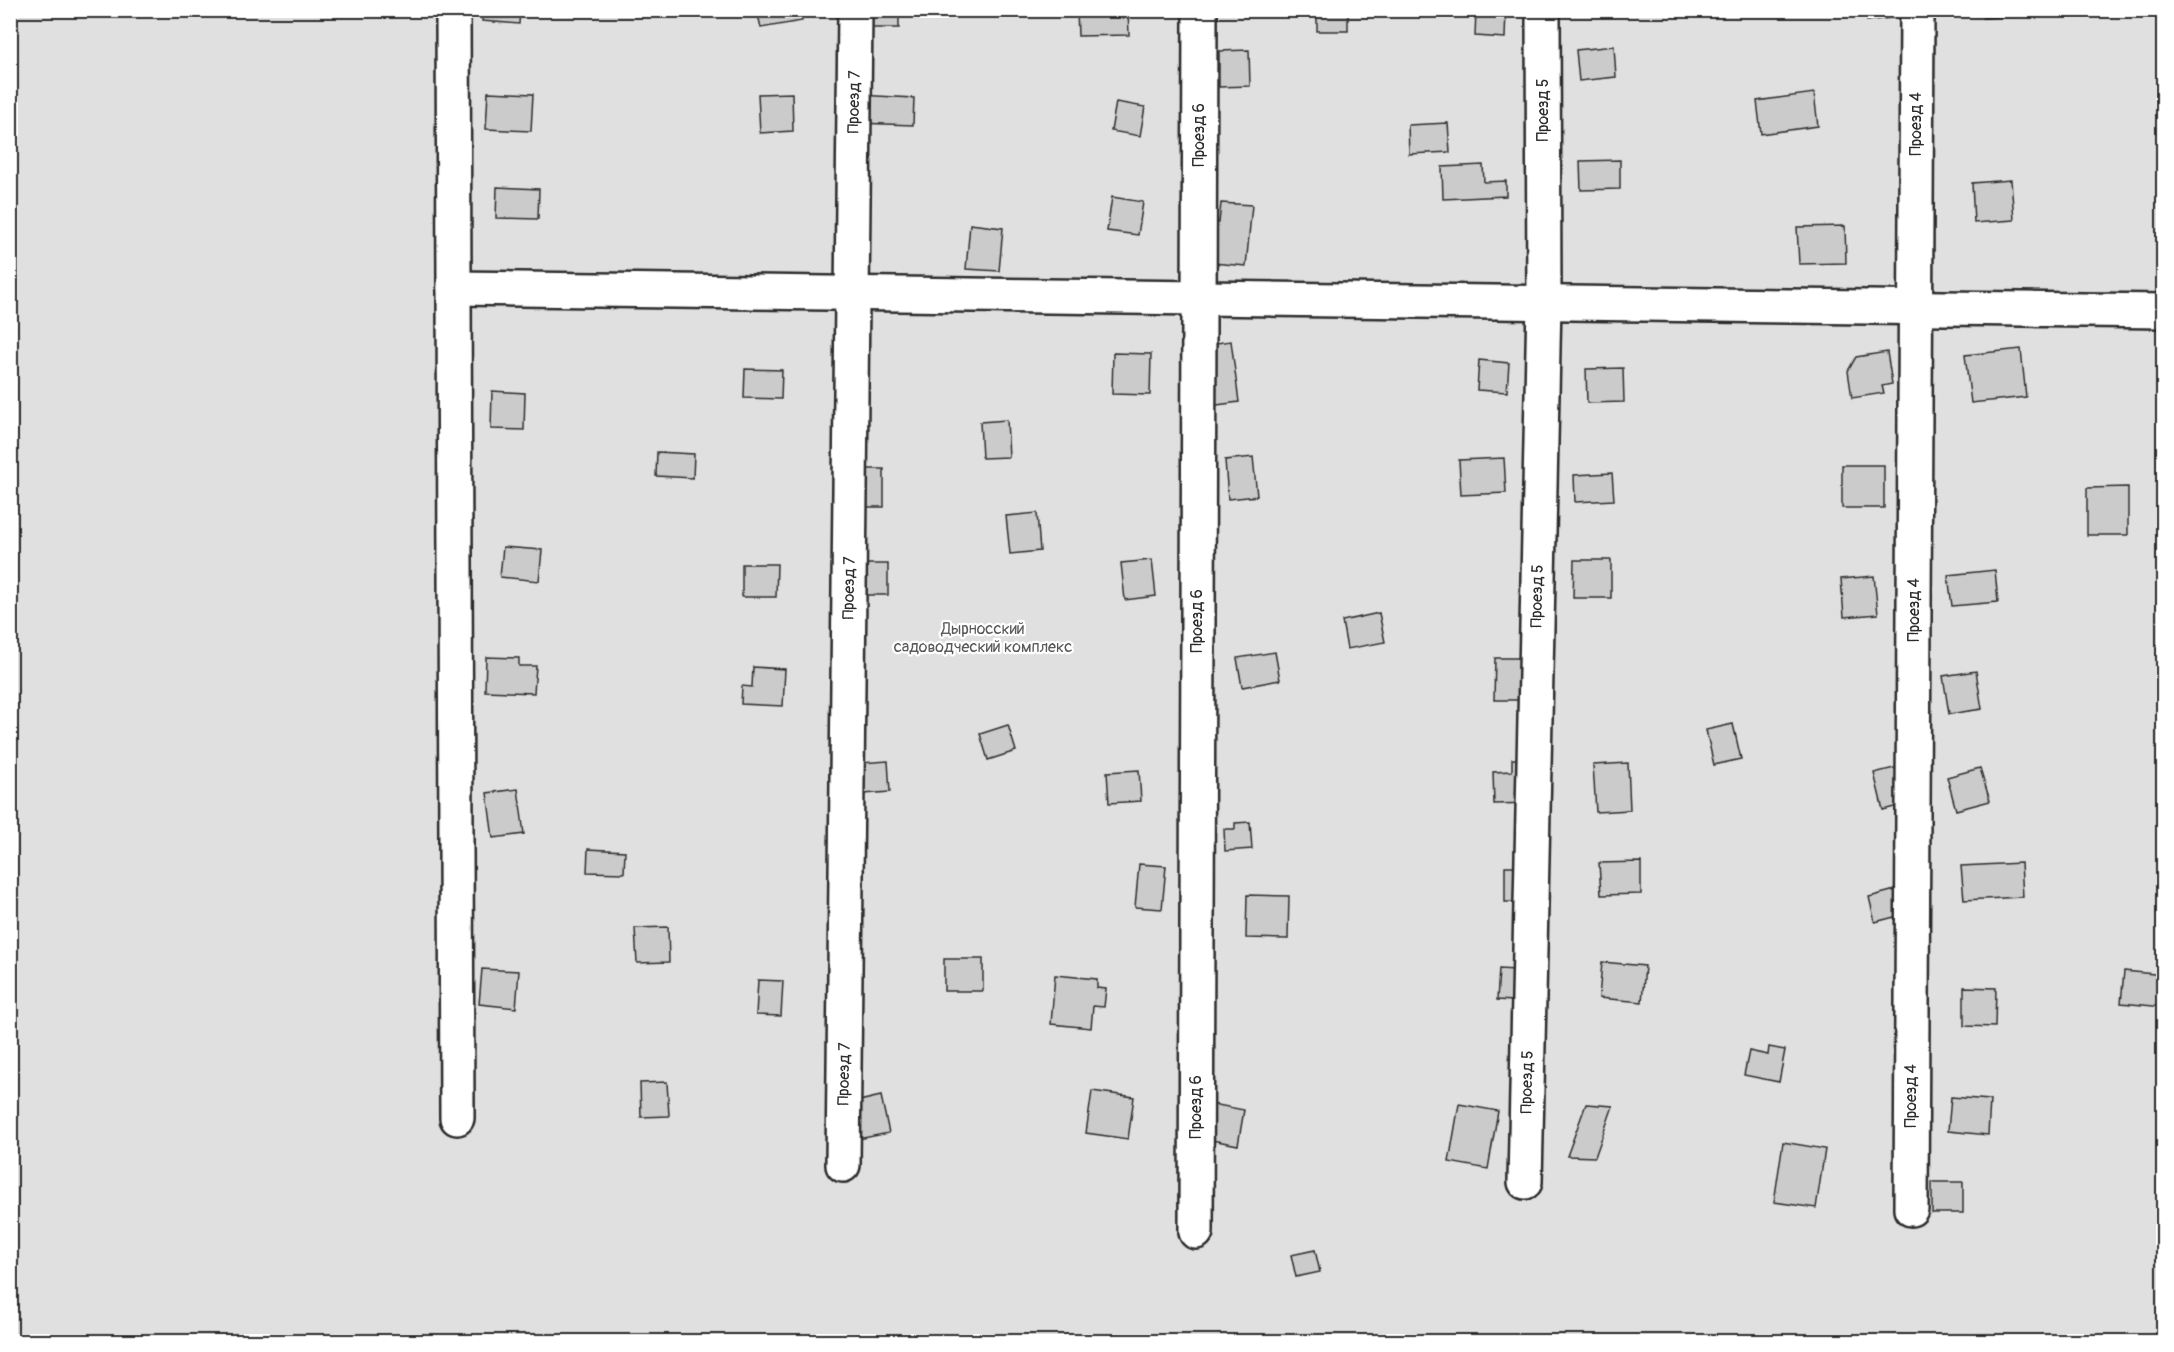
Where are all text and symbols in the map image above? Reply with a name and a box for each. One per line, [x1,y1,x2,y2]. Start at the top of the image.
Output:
street label: Проезд 7 [843,70,865,134]
street label: Проезд 5 [1533,78,1553,142]
street label: Проезд 4 [1906,92,1926,156]
street label: Проезд 6 [1189,103,1209,167]
street label: Проезд 7 [838,556,860,620]
street label: Проезд 5 [1526,564,1548,628]
street label: Проезд 4 [1904,578,1924,642]
street label: Проезд 6 [1187,589,1207,653]
park label: Дырносский садоводческий комплекс [894,619,1072,657]
street label: Проезд 7 [833,1042,855,1106]
street label: Проезд 5 [1516,1050,1538,1114]
street label: Проезд 4 [1901,1064,1921,1128]
street label: Проезд 6 [1186,1075,1206,1139]

